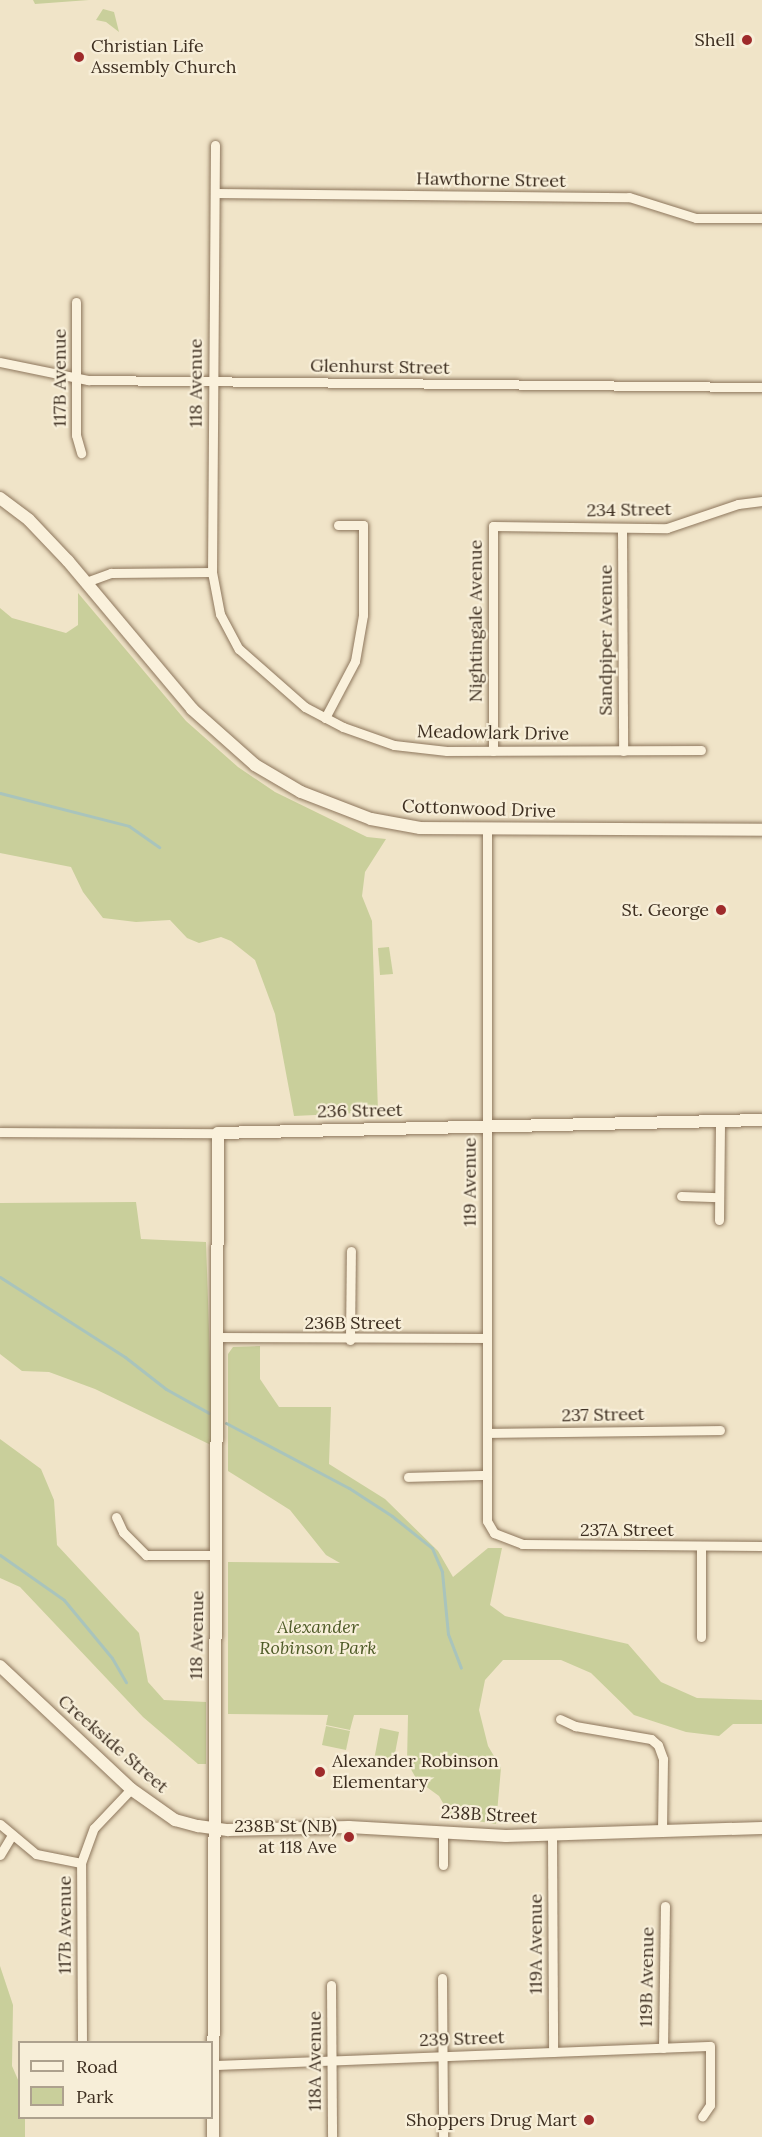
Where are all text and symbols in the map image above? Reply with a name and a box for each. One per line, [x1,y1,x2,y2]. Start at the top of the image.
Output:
place label: Shell [694,29,735,51]
marker: Shell [740,33,754,47]
place label: Christian Life Assembly Church [91,36,236,78]
marker: Christian Life Assembly Church [72,50,86,64]
street label: Hawthorne Street [416,168,566,192]
street label: 117B Avenue [49,329,71,427]
street label: 118 Avenue [185,338,207,428]
street label: Glenhurst Street [310,355,450,379]
street label: 234 Street [586,498,672,522]
street label: Nightingale Avenue [465,540,487,702]
street label: Sandpiper Avenue [595,564,617,716]
street label: Meadowlark Drive [417,721,569,745]
street label: Cottonwood Drive [402,796,556,822]
place label: St. George [622,899,709,921]
marker: St. George [714,903,728,917]
street label: 236 Street [317,1099,403,1123]
street label: 119 Avenue [459,1137,481,1227]
street label: 236B Street [305,1312,401,1334]
street label: 237 Street [561,1403,645,1427]
street label: 237A Street [580,1519,674,1541]
street label: 118 Avenue [185,1590,209,1680]
park label: Alexander Robinson Park [259,1617,377,1660]
street label: Creekside Street [53,1690,173,1798]
place label: Alexander Robinson Elementary [332,1751,499,1794]
marker: Alexander Robinson Elementary [313,1765,327,1779]
street label: 238B Street [440,1802,538,1828]
place label: 238B St (NB) at 118 Ave [234,1816,337,1858]
marker: 238B St (NB) at 118 Ave [342,1830,356,1844]
street label: 117B Avenue [54,1876,76,1974]
street label: 119A Avenue [525,1894,547,1994]
street label: 119B Avenue [635,1927,659,2027]
street label: 118A Avenue [304,2011,326,2111]
street label: 239 Street [419,2027,505,2051]
legend [18,2041,213,2119]
text: Road [76,2055,118,2078]
text: Park [76,2085,113,2108]
place label: Shoppers Drug Mart [406,2109,577,2131]
marker: Shoppers Drug Mart [582,2113,596,2127]

